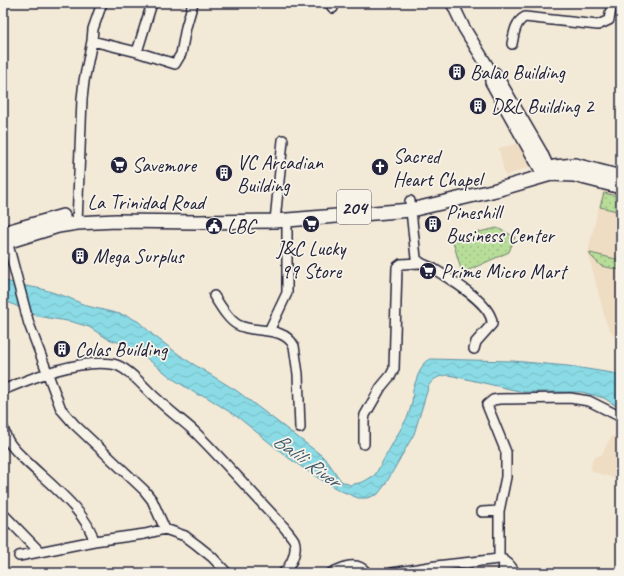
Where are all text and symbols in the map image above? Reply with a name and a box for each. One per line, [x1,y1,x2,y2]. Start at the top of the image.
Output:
place label: Balao Building [470,60,566,85]
building icon: Balao Building [447,62,467,82]
place label: D&L Building 2 [491,94,595,119]
building icon: D&L Building 2 [468,96,488,116]
place label: Sacred Heart Chapel [393,144,485,192]
place label: VC Arcadian Building [237,150,324,198]
place label: Savemore [132,153,197,178]
supermarket icon: Savemore [109,155,129,175]
church icon: Sacred Heart Chapel [370,157,390,177]
building icon: VC Arcadian Building [214,163,234,183]
street label: La Trinidad Road [88,190,208,215]
road number: 204 [337,190,371,224]
place label: Pineshill Business Center [446,200,555,248]
place label: LBC [227,214,258,239]
supermarket icon: J&C Lucky 99 Store [301,214,321,234]
building icon: Pineshill Business Center [423,214,443,234]
public building icon: LBC [204,216,224,236]
place label: J&C Lucky 99 Store [276,236,348,284]
place label: Mega Surplus [93,244,186,269]
building icon: Mega Surplus [70,246,90,266]
place label: Prime Micro Mart [441,259,569,284]
supermarket icon: Prime Micro Mart [418,261,438,281]
place label: Colas Building [75,337,169,362]
building icon: Colas Building [52,339,72,359]
water label: Balili River [268,427,349,496]

